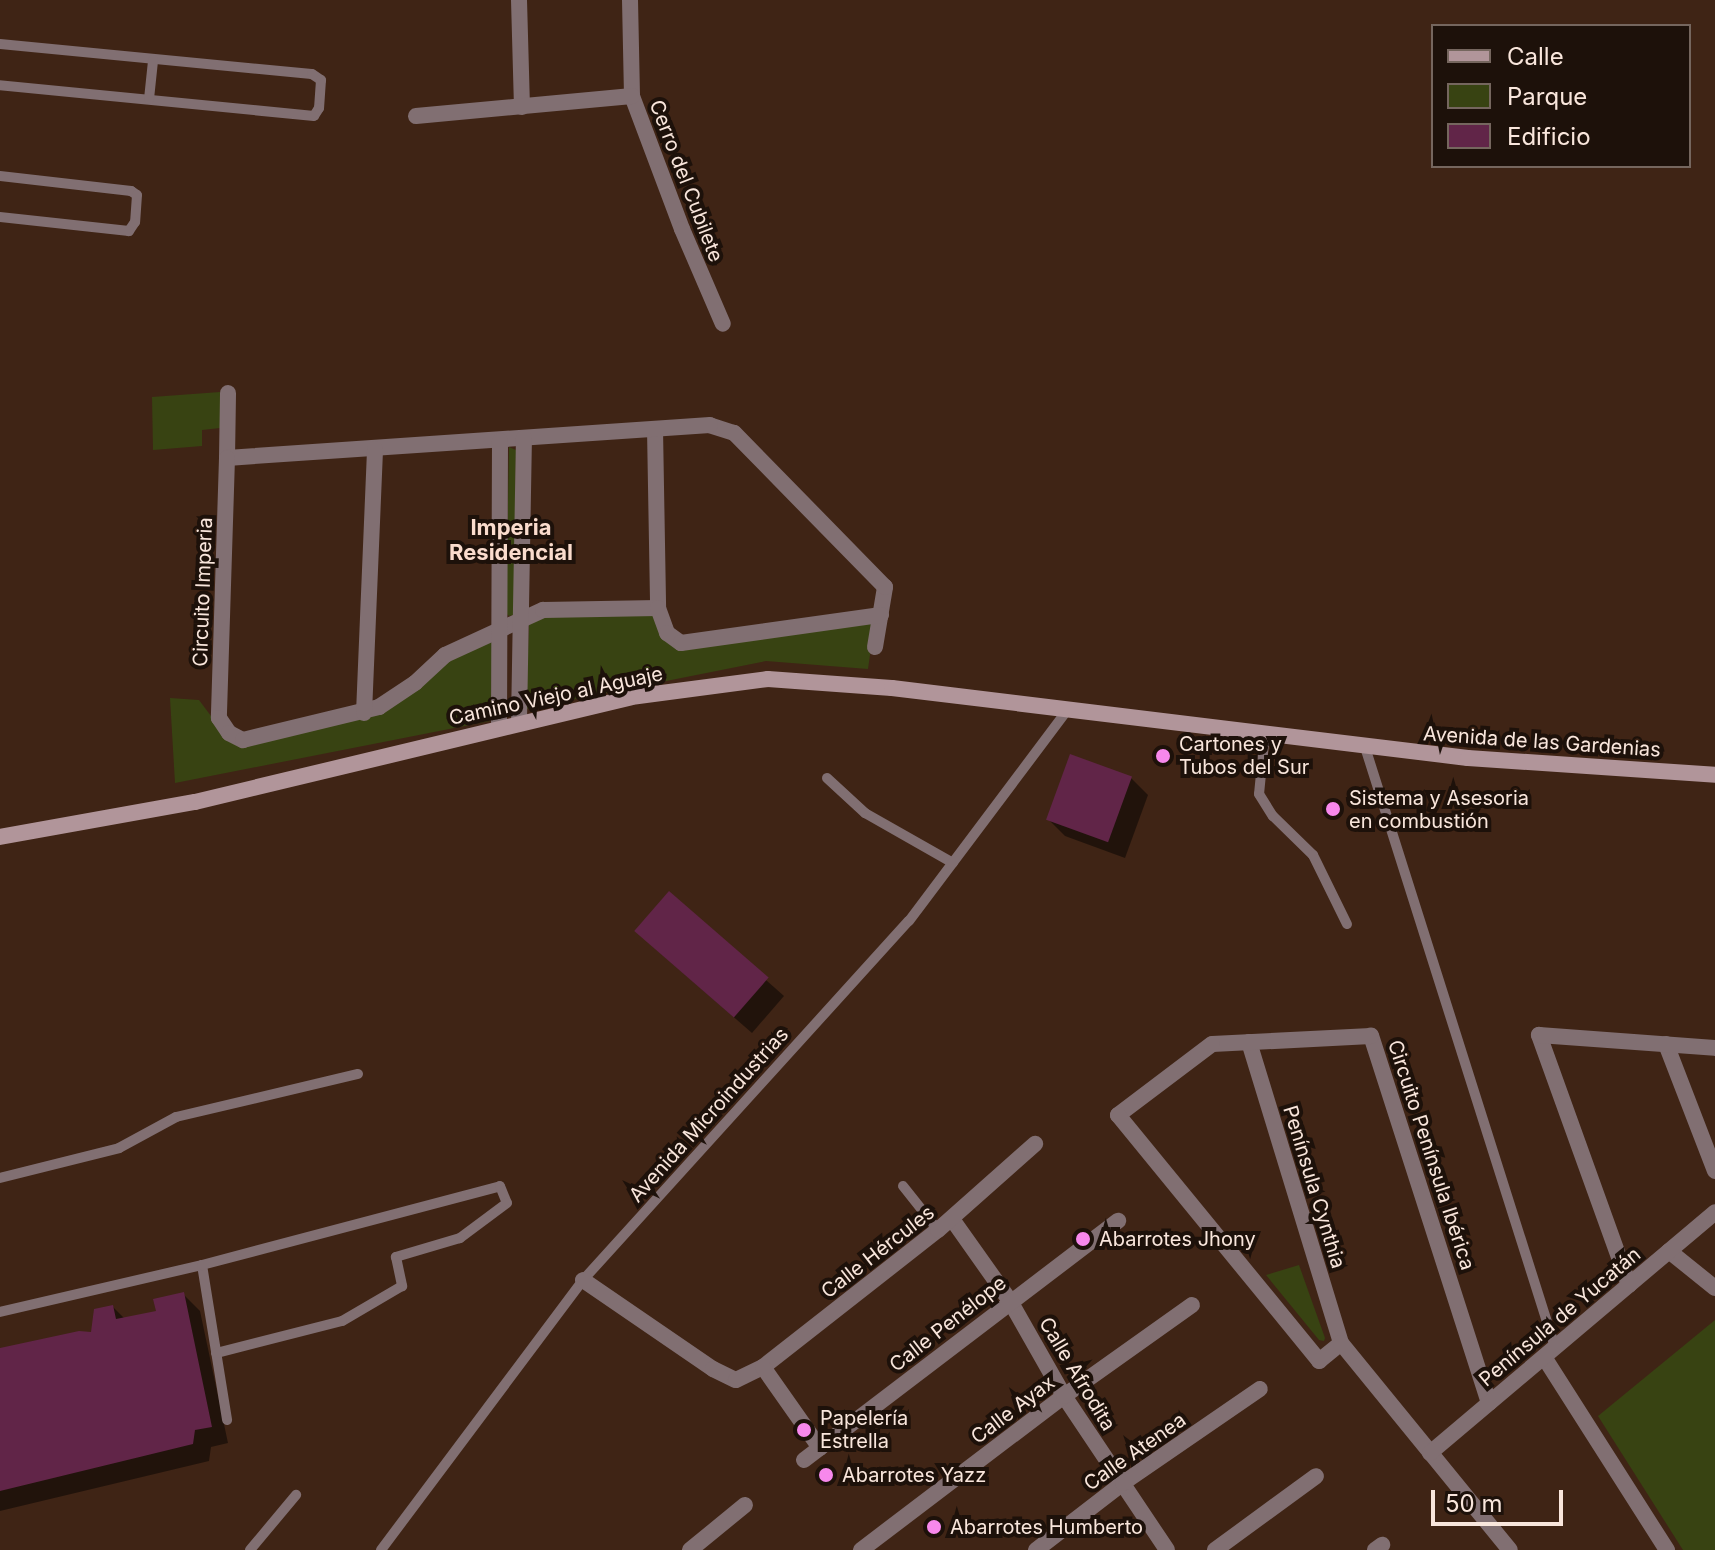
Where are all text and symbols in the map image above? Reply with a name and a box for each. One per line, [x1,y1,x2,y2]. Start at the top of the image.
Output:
legend [1431,24,1691,168]
text: Calle [1507,42,1564,71]
text: Parque [1507,82,1587,111]
street label: Cerro del Cubilete [644,97,728,265]
text: Edificio [1507,122,1591,151]
district label: Imperia Residencial [449,514,573,566]
street label: Circuito Imperia [188,517,218,667]
street label: Camino Viejo al Aguaje [447,662,665,730]
street label: Avenida de las Gardenias [1422,722,1662,762]
place label: Cartones y Tubos del Sur [1179,732,1309,779]
marker: Cartones y Tubos del Sur [1154,747,1172,765]
place label: Sistema y Asesoria en combustión [1349,786,1529,833]
marker: Sistema y Asesoria en combustión [1324,800,1342,818]
street label: Avenida Microindustrias [624,1023,794,1207]
street label: Circuito Península Ibérica [1382,1037,1480,1273]
street label: Península Cynthia [1278,1103,1350,1271]
street label: Calle Hércules [817,1200,939,1304]
place label: Abarrotes Jhony [1099,1227,1256,1251]
marker: Abarrotes Jhony [1074,1230,1092,1248]
street label: Península de Yucatán [1474,1242,1646,1392]
street label: Calle Penélope [885,1271,1011,1377]
street label: Calle Afrodita [1034,1313,1120,1435]
street label: Calle Ayax [966,1371,1060,1449]
place label: Papelería Estrella [820,1406,908,1453]
street label: Calle Atenea [1079,1408,1191,1496]
marker: Papelería Estrella [795,1421,813,1439]
place label: Abarrotes Yazz [842,1463,986,1487]
marker: Abarrotes Yazz [817,1466,835,1484]
scale bar [1435,1474,1567,1524]
text: 50 m [1445,1489,1503,1518]
place label: Abarrotes Humberto [950,1515,1143,1539]
marker: Abarrotes Humberto [925,1518,943,1536]

